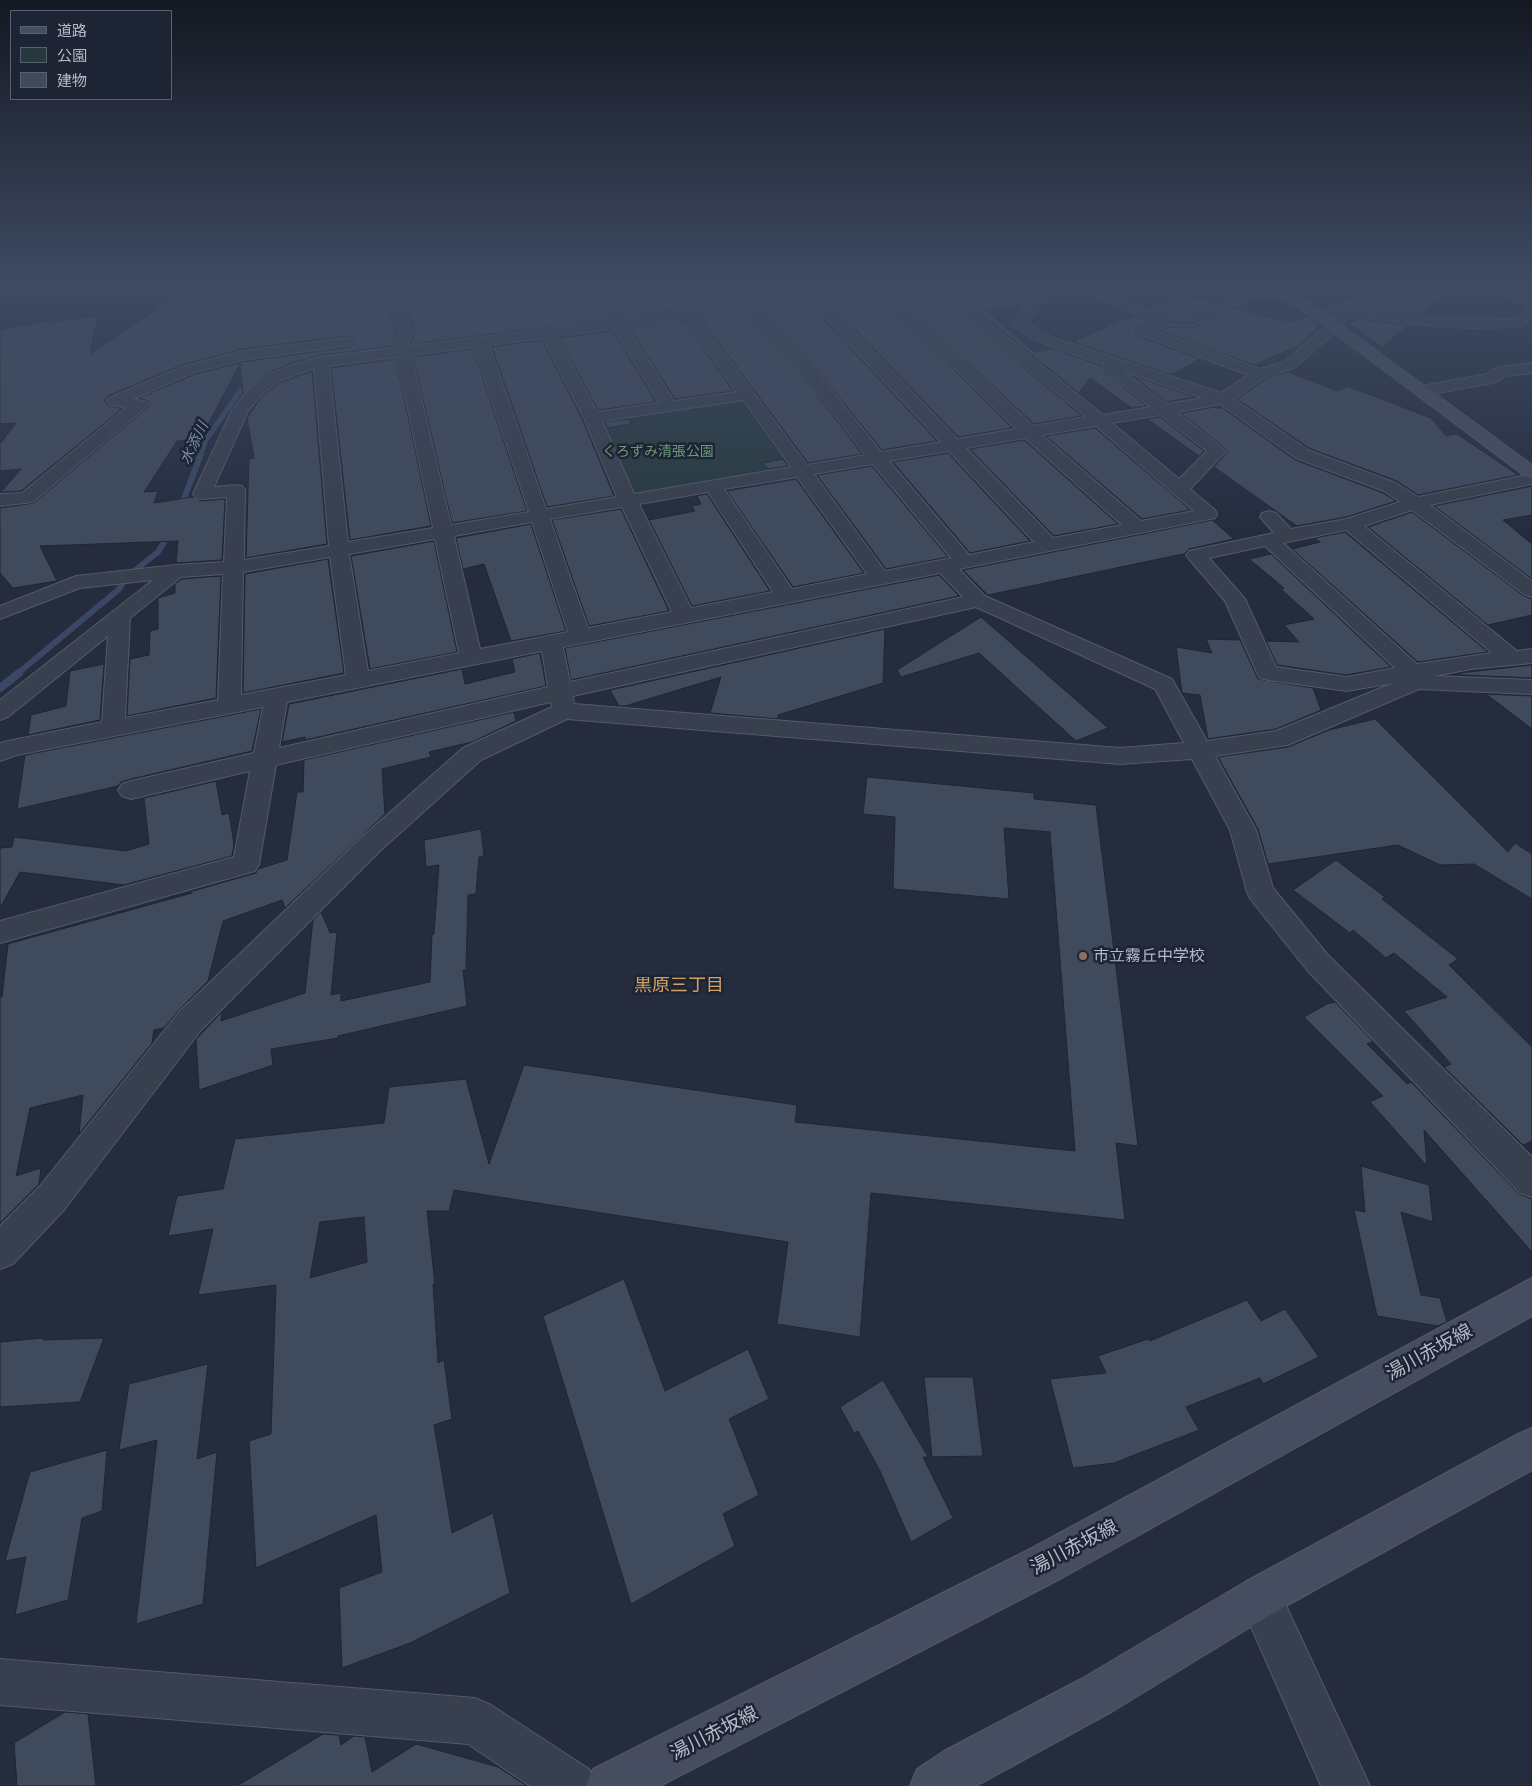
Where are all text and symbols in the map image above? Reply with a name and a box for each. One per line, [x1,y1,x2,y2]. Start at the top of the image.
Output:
legend [10,10,172,100]
text: 道路 [57,21,87,39]
text: 公園 [57,46,87,64]
text: 建物 [57,71,87,89]
water label: 水添川 [176,419,212,467]
park label: くろずみ清張公園 [602,443,714,459]
place label: 市立霧丘中学校 [1093,946,1205,966]
marker: 市立霧丘中学校 [1077,950,1089,962]
district label: 黒原三丁目 [634,974,724,996]
street label: 湯川赤坂線 [1382,1319,1476,1385]
street label: 湯川赤坂線 [1027,1515,1121,1579]
street label: 湯川赤坂線 [667,1701,761,1765]

